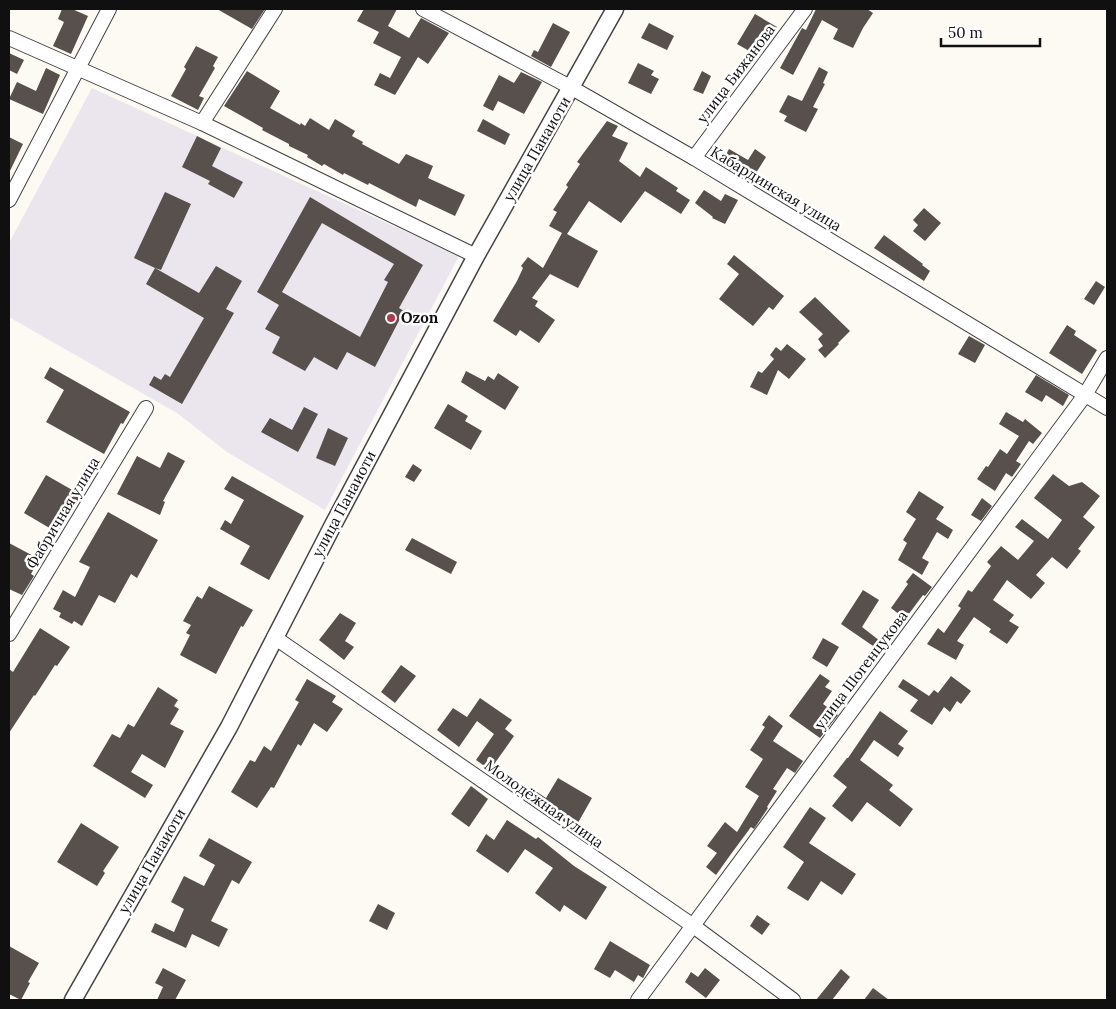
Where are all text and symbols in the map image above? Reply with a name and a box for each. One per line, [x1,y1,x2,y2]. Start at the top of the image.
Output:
scale bar [941,15,1040,47]
street label: улица Бижанова [692,20,779,127]
text: 50 m [948,23,983,42]
street label: улица Панаиоти [499,93,574,205]
street label: Кабардинская улица [707,142,845,235]
place label: Ozon [401,308,439,327]
marker: Ozon [385,312,397,324]
street label: улица Панаиоти [307,447,380,560]
street label: Фабричная улица [22,453,104,572]
street label: улица Шогенцукова [810,606,912,733]
street label: Молодёжная улица [481,755,608,852]
street label: улица Панаиоти [114,805,189,917]

